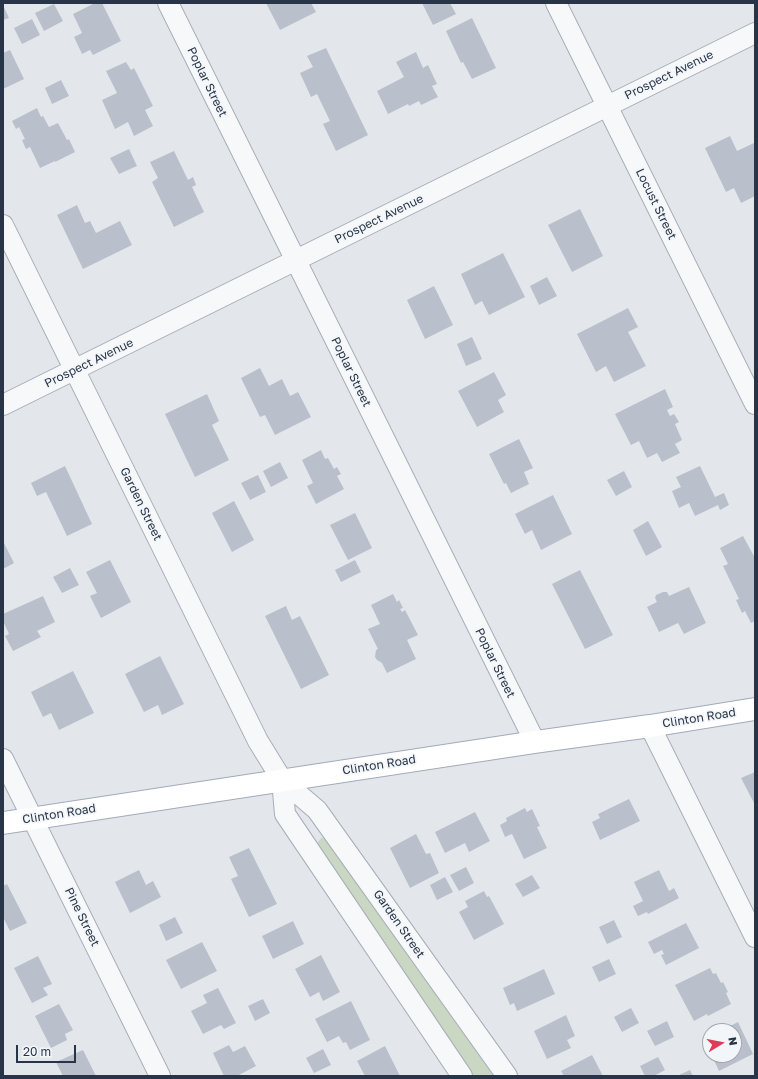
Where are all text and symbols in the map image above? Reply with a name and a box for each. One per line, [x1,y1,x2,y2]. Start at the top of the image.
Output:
street label: Poplar Street [184,45,230,119]
street label: Prospect Avenue [622,47,716,103]
street label: Locust Street [633,166,679,242]
street label: Prospect Avenue [332,191,426,247]
street label: Prospect Avenue [42,335,136,391]
street label: Poplar Street [328,335,374,409]
street label: Garden Street [117,465,165,543]
street label: Poplar Street [472,626,518,700]
street label: Clinton Road [661,705,737,731]
street label: Clinton Road [341,752,417,778]
street label: Clinton Road [21,801,97,827]
street label: Pine Street [62,885,102,949]
street label: Garden Street [370,887,428,961]
north arrow [702,1023,742,1063]
text: N [726,1036,740,1046]
scale bar [18,1037,78,1063]
text: 20 m [23,1044,51,1059]

